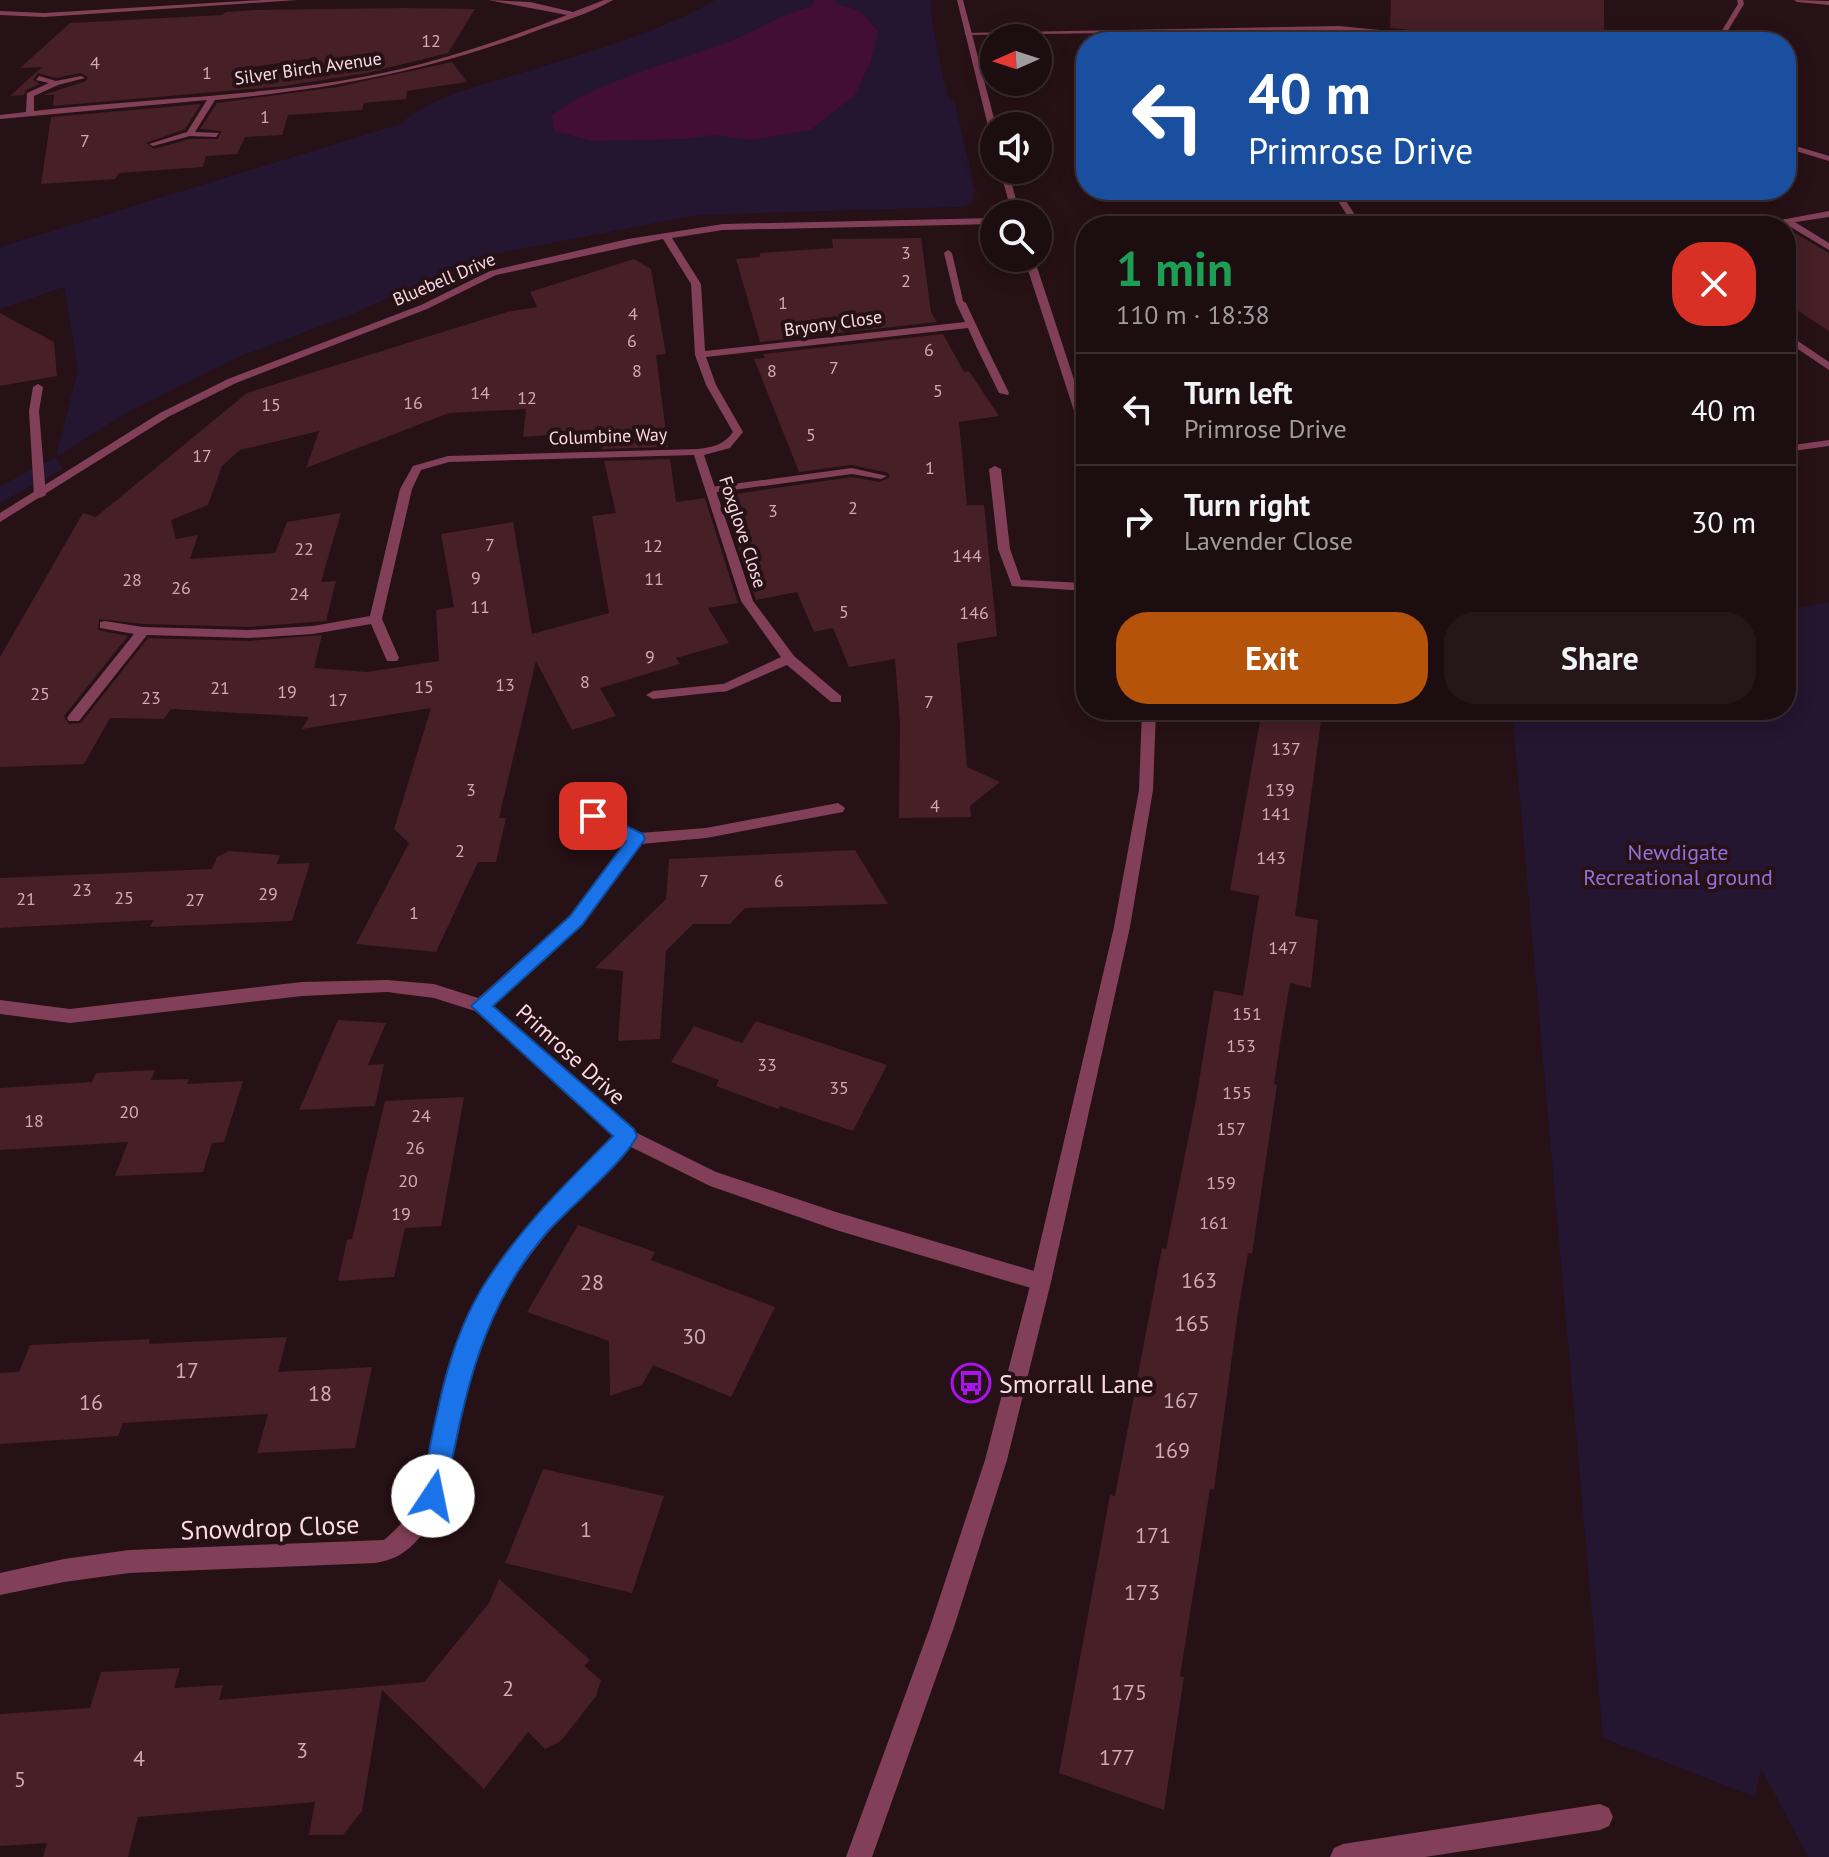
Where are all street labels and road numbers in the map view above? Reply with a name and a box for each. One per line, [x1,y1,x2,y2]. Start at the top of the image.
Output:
street label: Silver Birch Avenue [233,46,383,90]
street label: Bluebell Drive [389,247,499,311]
street label: Bryony Close [782,305,884,341]
street label: Columbine Way [548,422,668,450]
street label: Foxglove Close [714,473,772,591]
street label: Primrose Drive [510,998,632,1110]
street label: Snowdrop Close [180,1507,360,1547]

